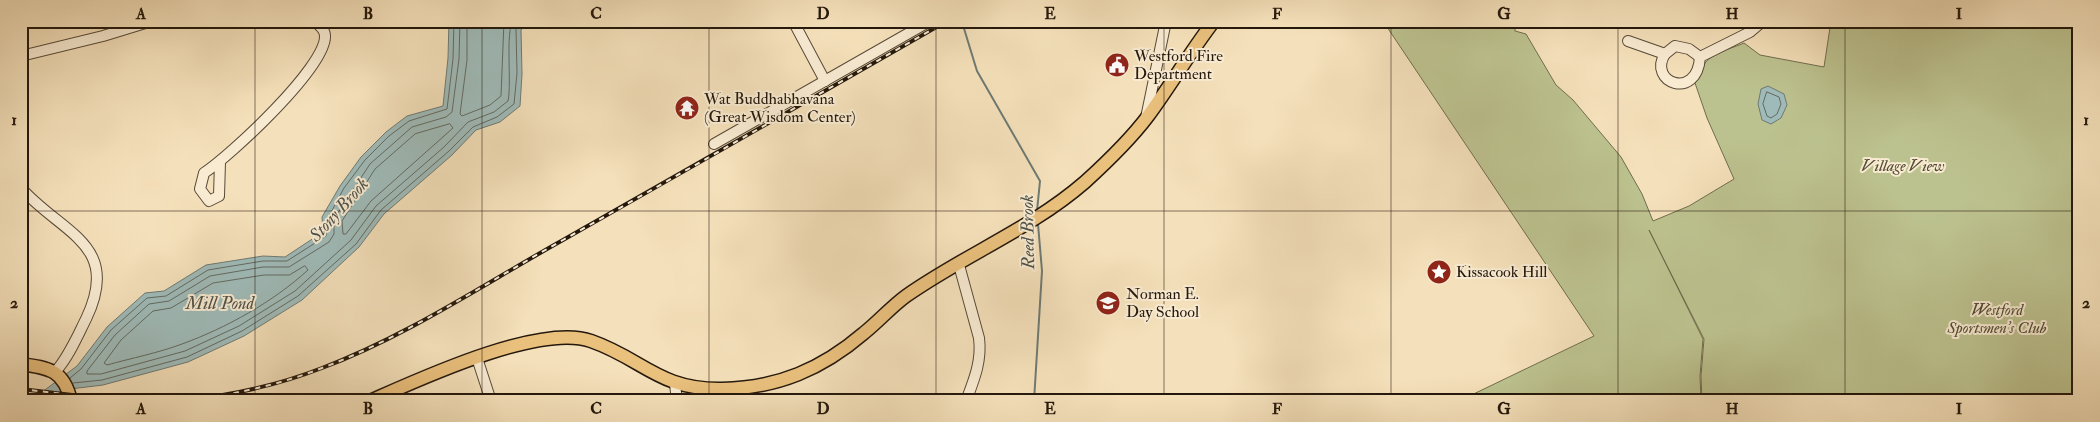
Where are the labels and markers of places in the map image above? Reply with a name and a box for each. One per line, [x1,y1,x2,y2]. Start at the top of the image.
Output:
place label: Westford Fire Department [1133,46,1223,85]
public building icon: Westford Fire Department [1104,52,1130,78]
place label: Wat Buddhabhavana (Great Wisdom Center) [703,89,856,127]
temple icon: Wat Buddhabhavana (Great Wisdom Center) [674,95,700,121]
place icon: Kissacook Hill [1426,259,1452,285]
place label: Kissacook Hill [1456,262,1547,282]
place label: Norman E. Day School [1126,284,1199,322]
school or university icon: Norman E. Day School [1095,290,1121,316]

